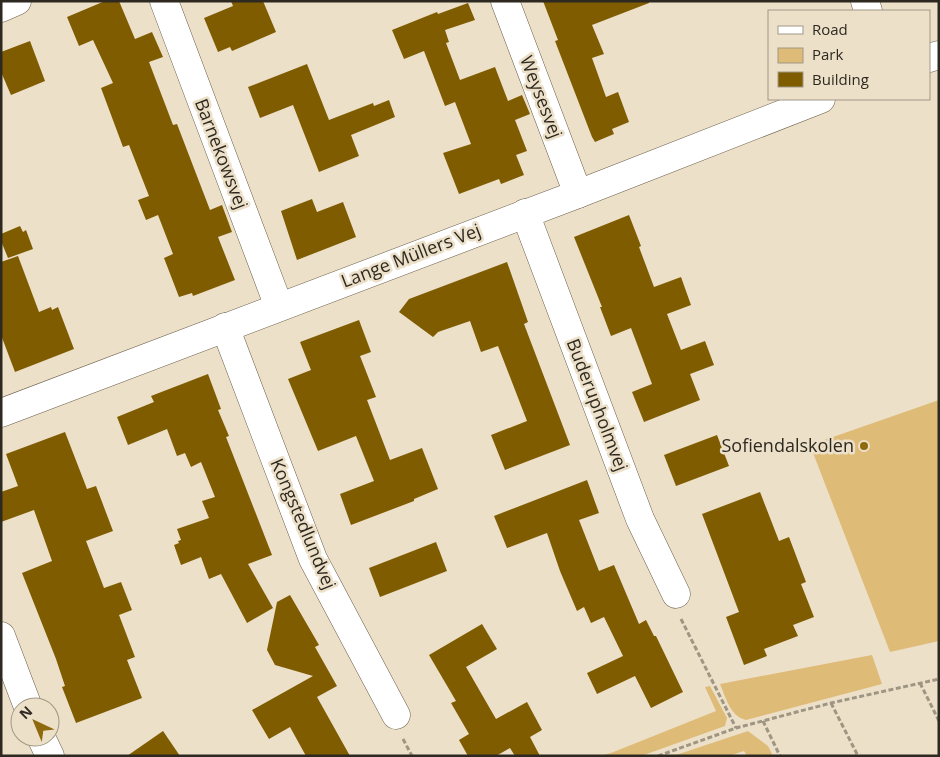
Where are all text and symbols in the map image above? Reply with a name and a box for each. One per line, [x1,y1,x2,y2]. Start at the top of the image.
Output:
legend [768,10,930,100]
text: Road [812,19,848,39]
text: Park [812,44,843,64]
street label: Weysesvej [515,52,569,141]
text: Building [812,69,869,89]
street label: Barnekowsvej [190,95,254,212]
street label: Lange Müllers Vej [338,217,484,293]
street label: Buderupholmvej [562,335,634,474]
place label: Sofiendalskolen [721,433,854,457]
marker: Sofiendalskolen [858,440,870,452]
street label: Kongstedlundvej [266,454,342,593]
north arrow [10,697,60,747]
text: N [15,701,36,723]

